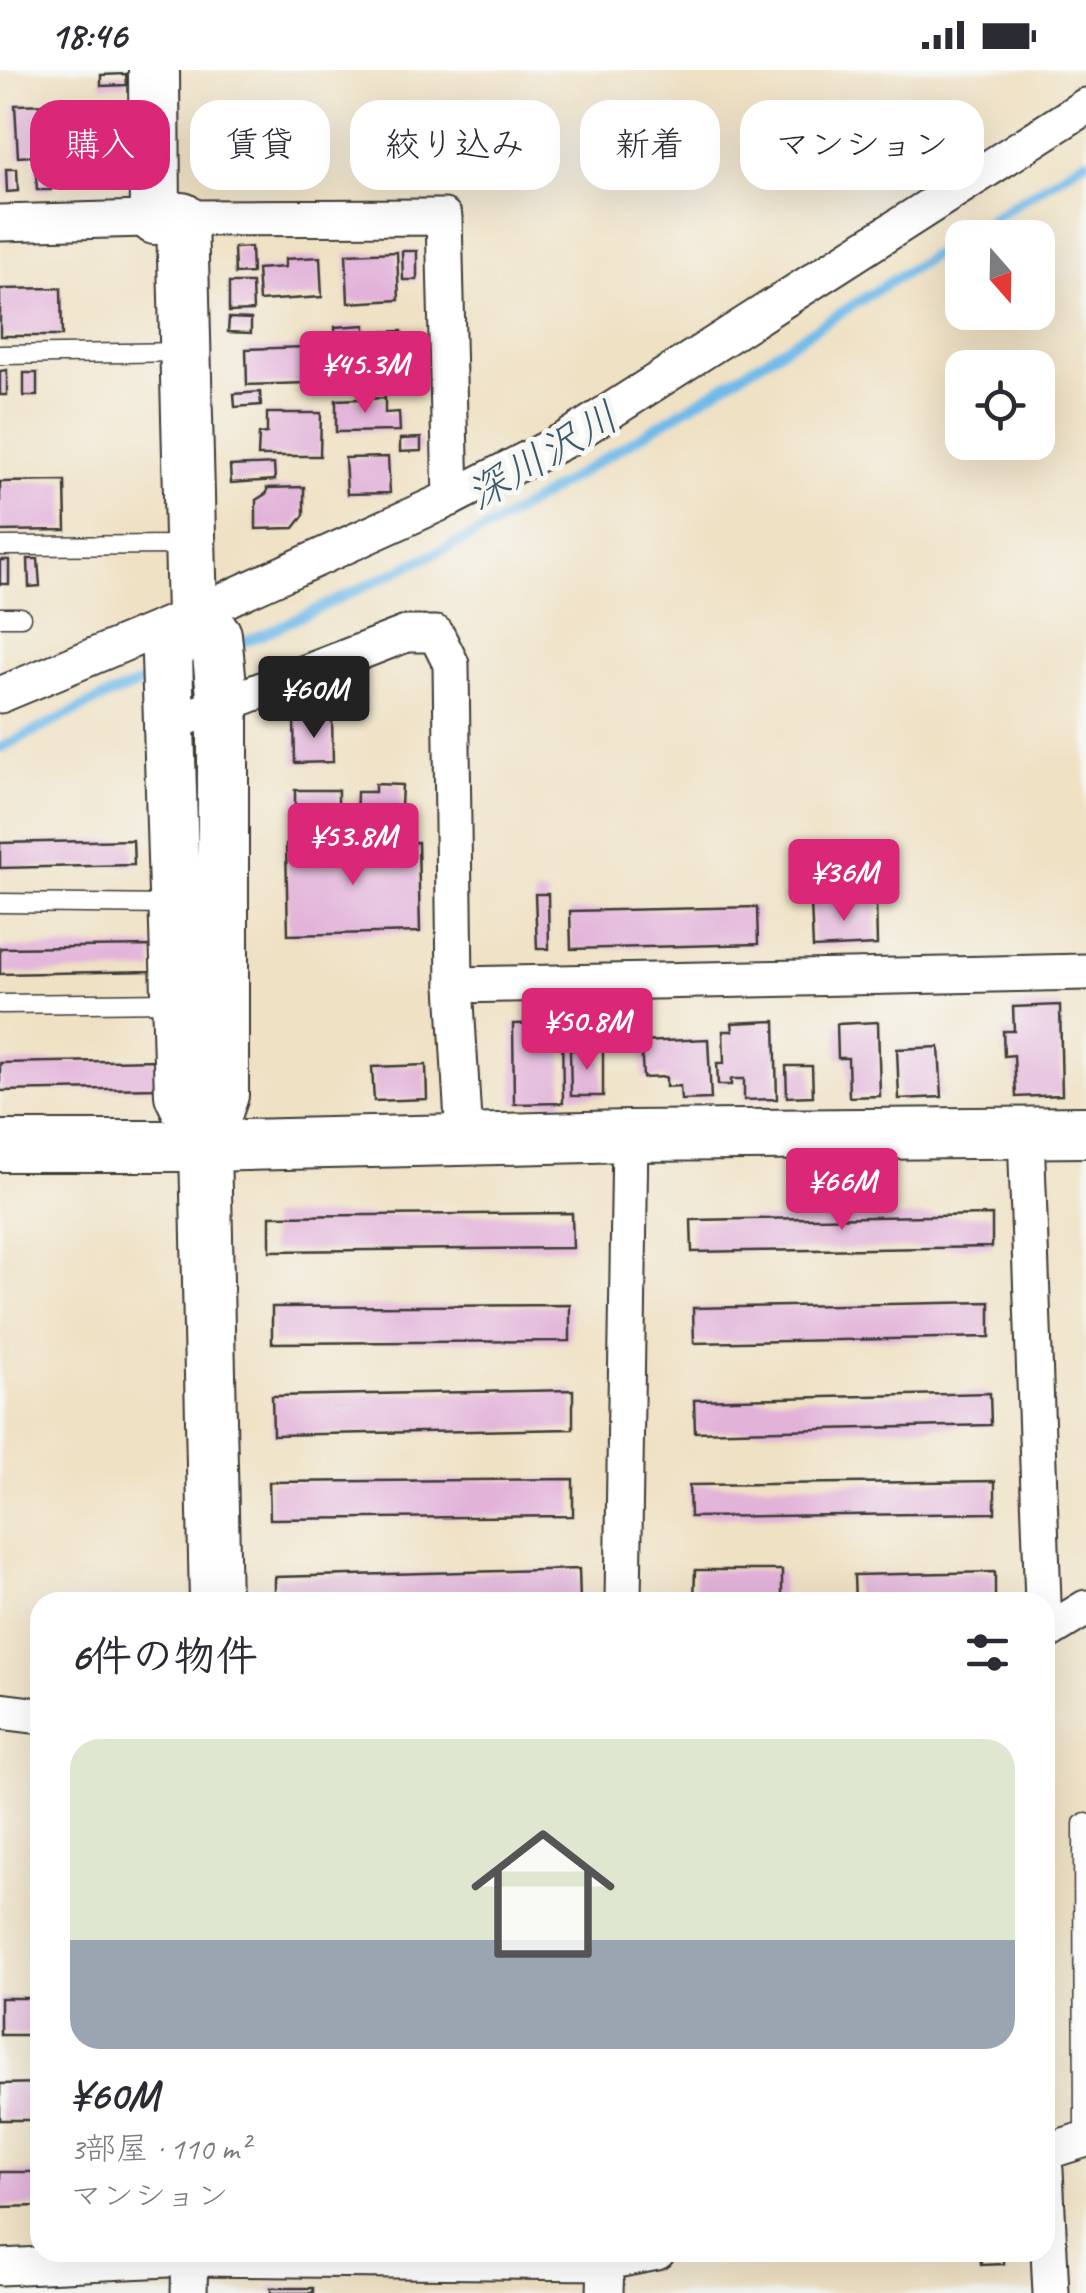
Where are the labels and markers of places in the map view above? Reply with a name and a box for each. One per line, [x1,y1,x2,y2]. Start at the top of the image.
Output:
pin: ¥45.3M [284,331,446,416]
pin: ¥60M [255,656,373,741]
pin: ¥53.8M [272,803,434,888]
pin: ¥36M [785,839,903,924]
pin: ¥50.8M [506,988,668,1073]
pin: ¥66M [783,1148,901,1233]

